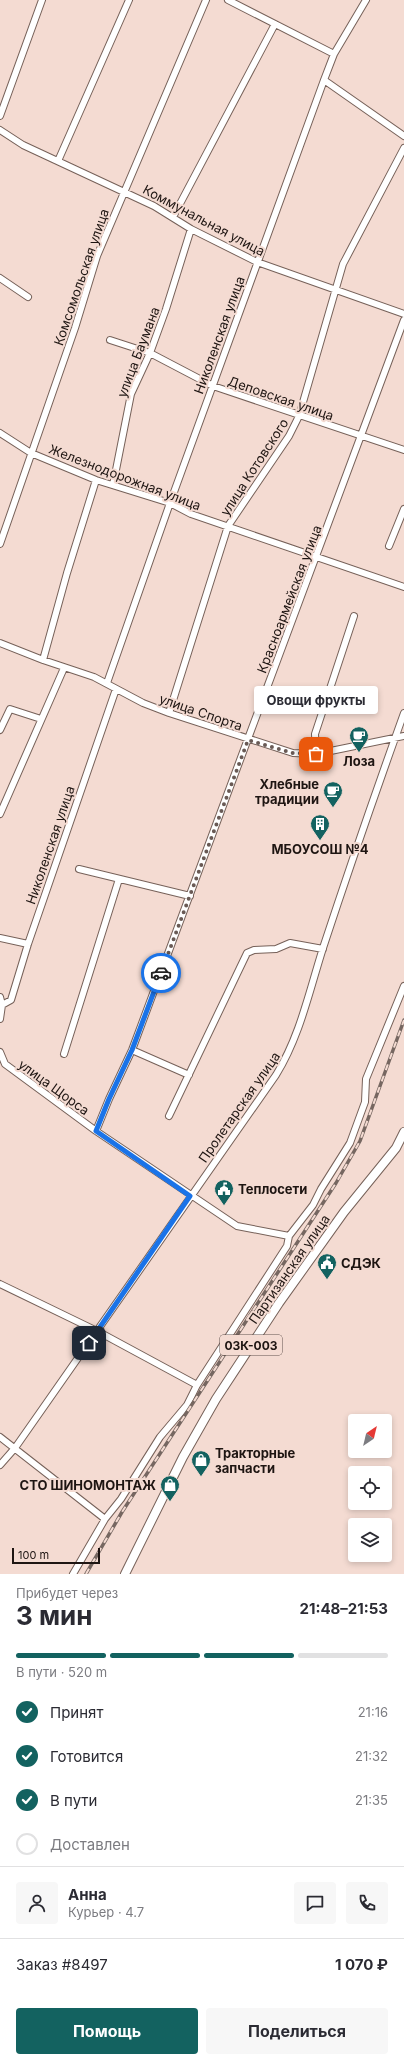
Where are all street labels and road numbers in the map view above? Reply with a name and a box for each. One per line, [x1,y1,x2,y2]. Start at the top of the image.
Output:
street label: Коммунальная улица [140,181,268,259]
street label: Комсомольская улица [50,207,112,347]
street label: Николенская улица [190,274,248,396]
street label: улица Баумана [113,304,163,400]
street label: Деповская улица [226,372,336,424]
street label: улица Котовского [217,415,292,519]
street label: Железнодорожная улица [47,441,203,513]
street label: Красноармейская улица [253,523,325,675]
street label: улица Спорта [157,690,245,734]
street label: Николенская улица [22,784,78,906]
street label: Пролетарская улица [195,1049,283,1165]
street label: улица Щорса [15,1056,93,1118]
street label: Партизанская улица [245,1211,333,1327]
road number: 03К-003 [220,1335,282,1355]

